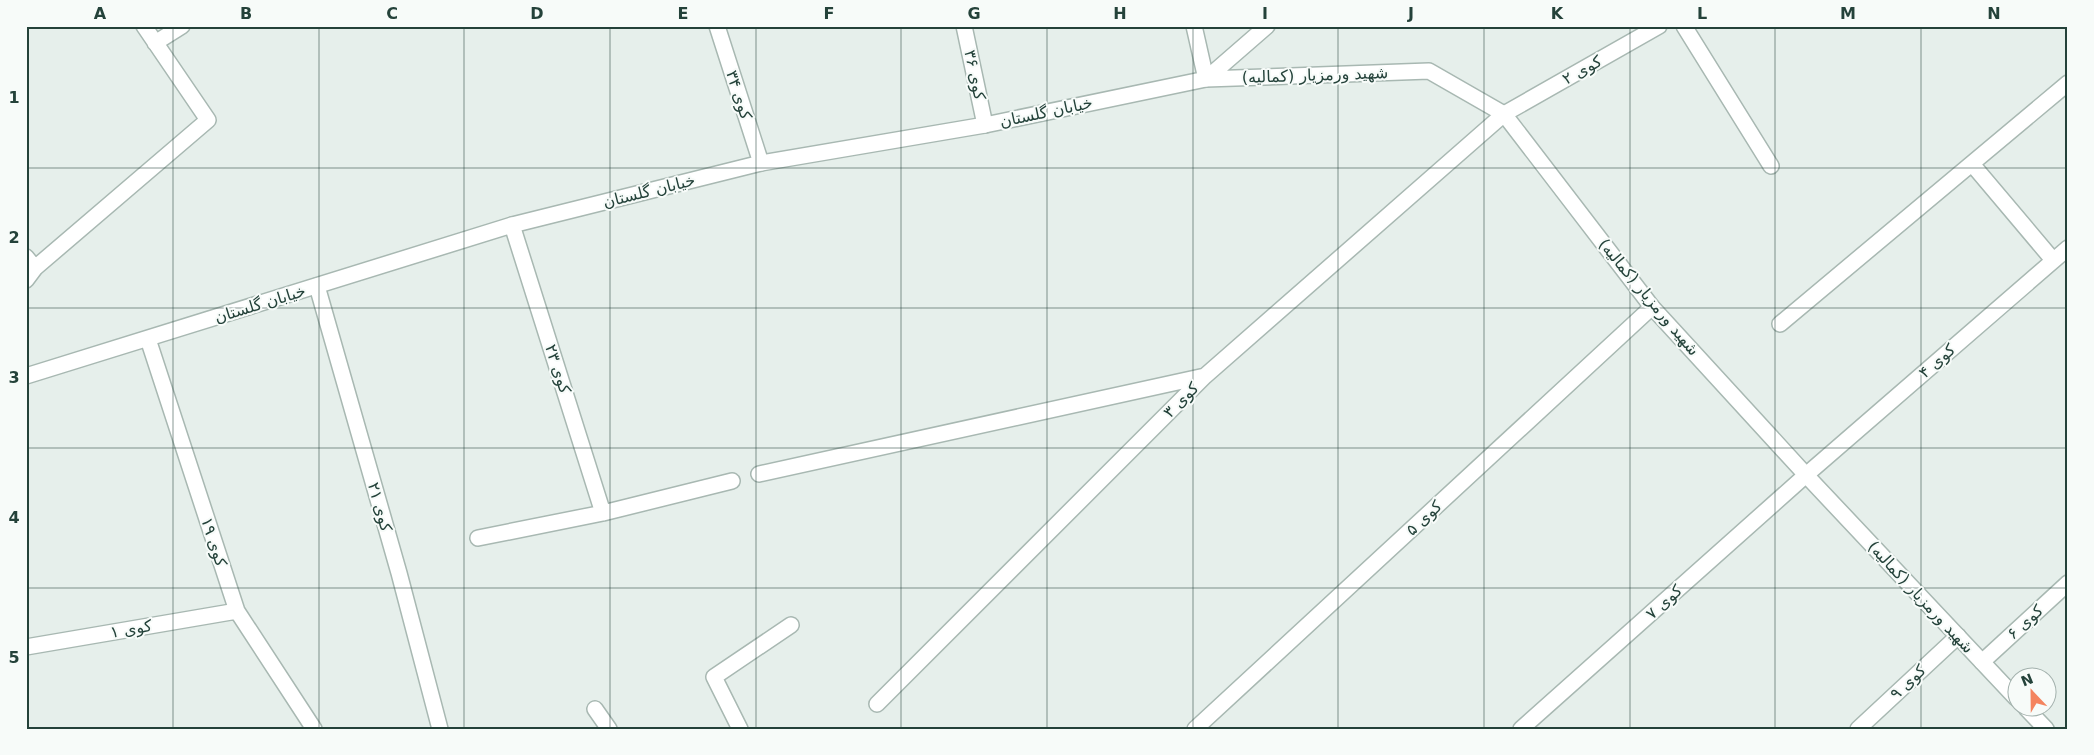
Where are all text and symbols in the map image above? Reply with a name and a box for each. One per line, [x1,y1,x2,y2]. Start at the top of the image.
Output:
text: A [94,4,107,23]
text: B [240,4,252,23]
text: C [386,4,398,23]
text: D [530,4,544,23]
text: E [678,4,688,23]
text: F [824,4,834,23]
text: G [967,4,981,23]
text: H [1113,4,1127,23]
text: I [1262,4,1268,23]
text: J [1407,4,1414,23]
text: K [1551,4,1564,23]
text: L [1697,4,1707,23]
text: M [1840,4,1856,23]
text: N [1987,4,2001,23]
street label: کوی ۳۶ [959,48,990,102]
street label: کوی ۲ [1559,51,1606,89]
street label: شهید ورمزیار (کمالیه) [1241,63,1389,88]
street label: کوی ۳۴ [721,68,756,123]
text: 1 [8,88,20,107]
street label: خیابان گلستان [998,93,1094,131]
street label: خیابان گلستان [601,170,697,212]
text: 2 [8,228,20,247]
street label: شهید ورمزیار (کمالیه) [1594,235,1703,360]
street label: خیابان گلستان [212,281,308,327]
street label: کوی ۴ [1915,340,1960,383]
street label: کوی ۲۳ [540,342,575,397]
text: 3 [8,368,20,387]
street label: کوی ۳ [1159,378,1204,422]
street label: کوی ۲۱ [363,480,396,535]
street label: کوی ۵ [1402,496,1447,540]
text: 4 [8,508,20,527]
street label: کوی ۱۹ [196,515,231,570]
street label: شهید ورمزیار (کمالیه) [1863,537,1978,658]
street label: کوی ۷ [1642,581,1687,624]
street label: کوی ۶ [2003,601,2048,644]
street label: کوی ۱ [109,616,154,643]
text: 5 [8,648,20,667]
street label: کوی ۹ [1886,660,1931,704]
north arrow [2006,668,2056,718]
text: N [2019,670,2036,690]

